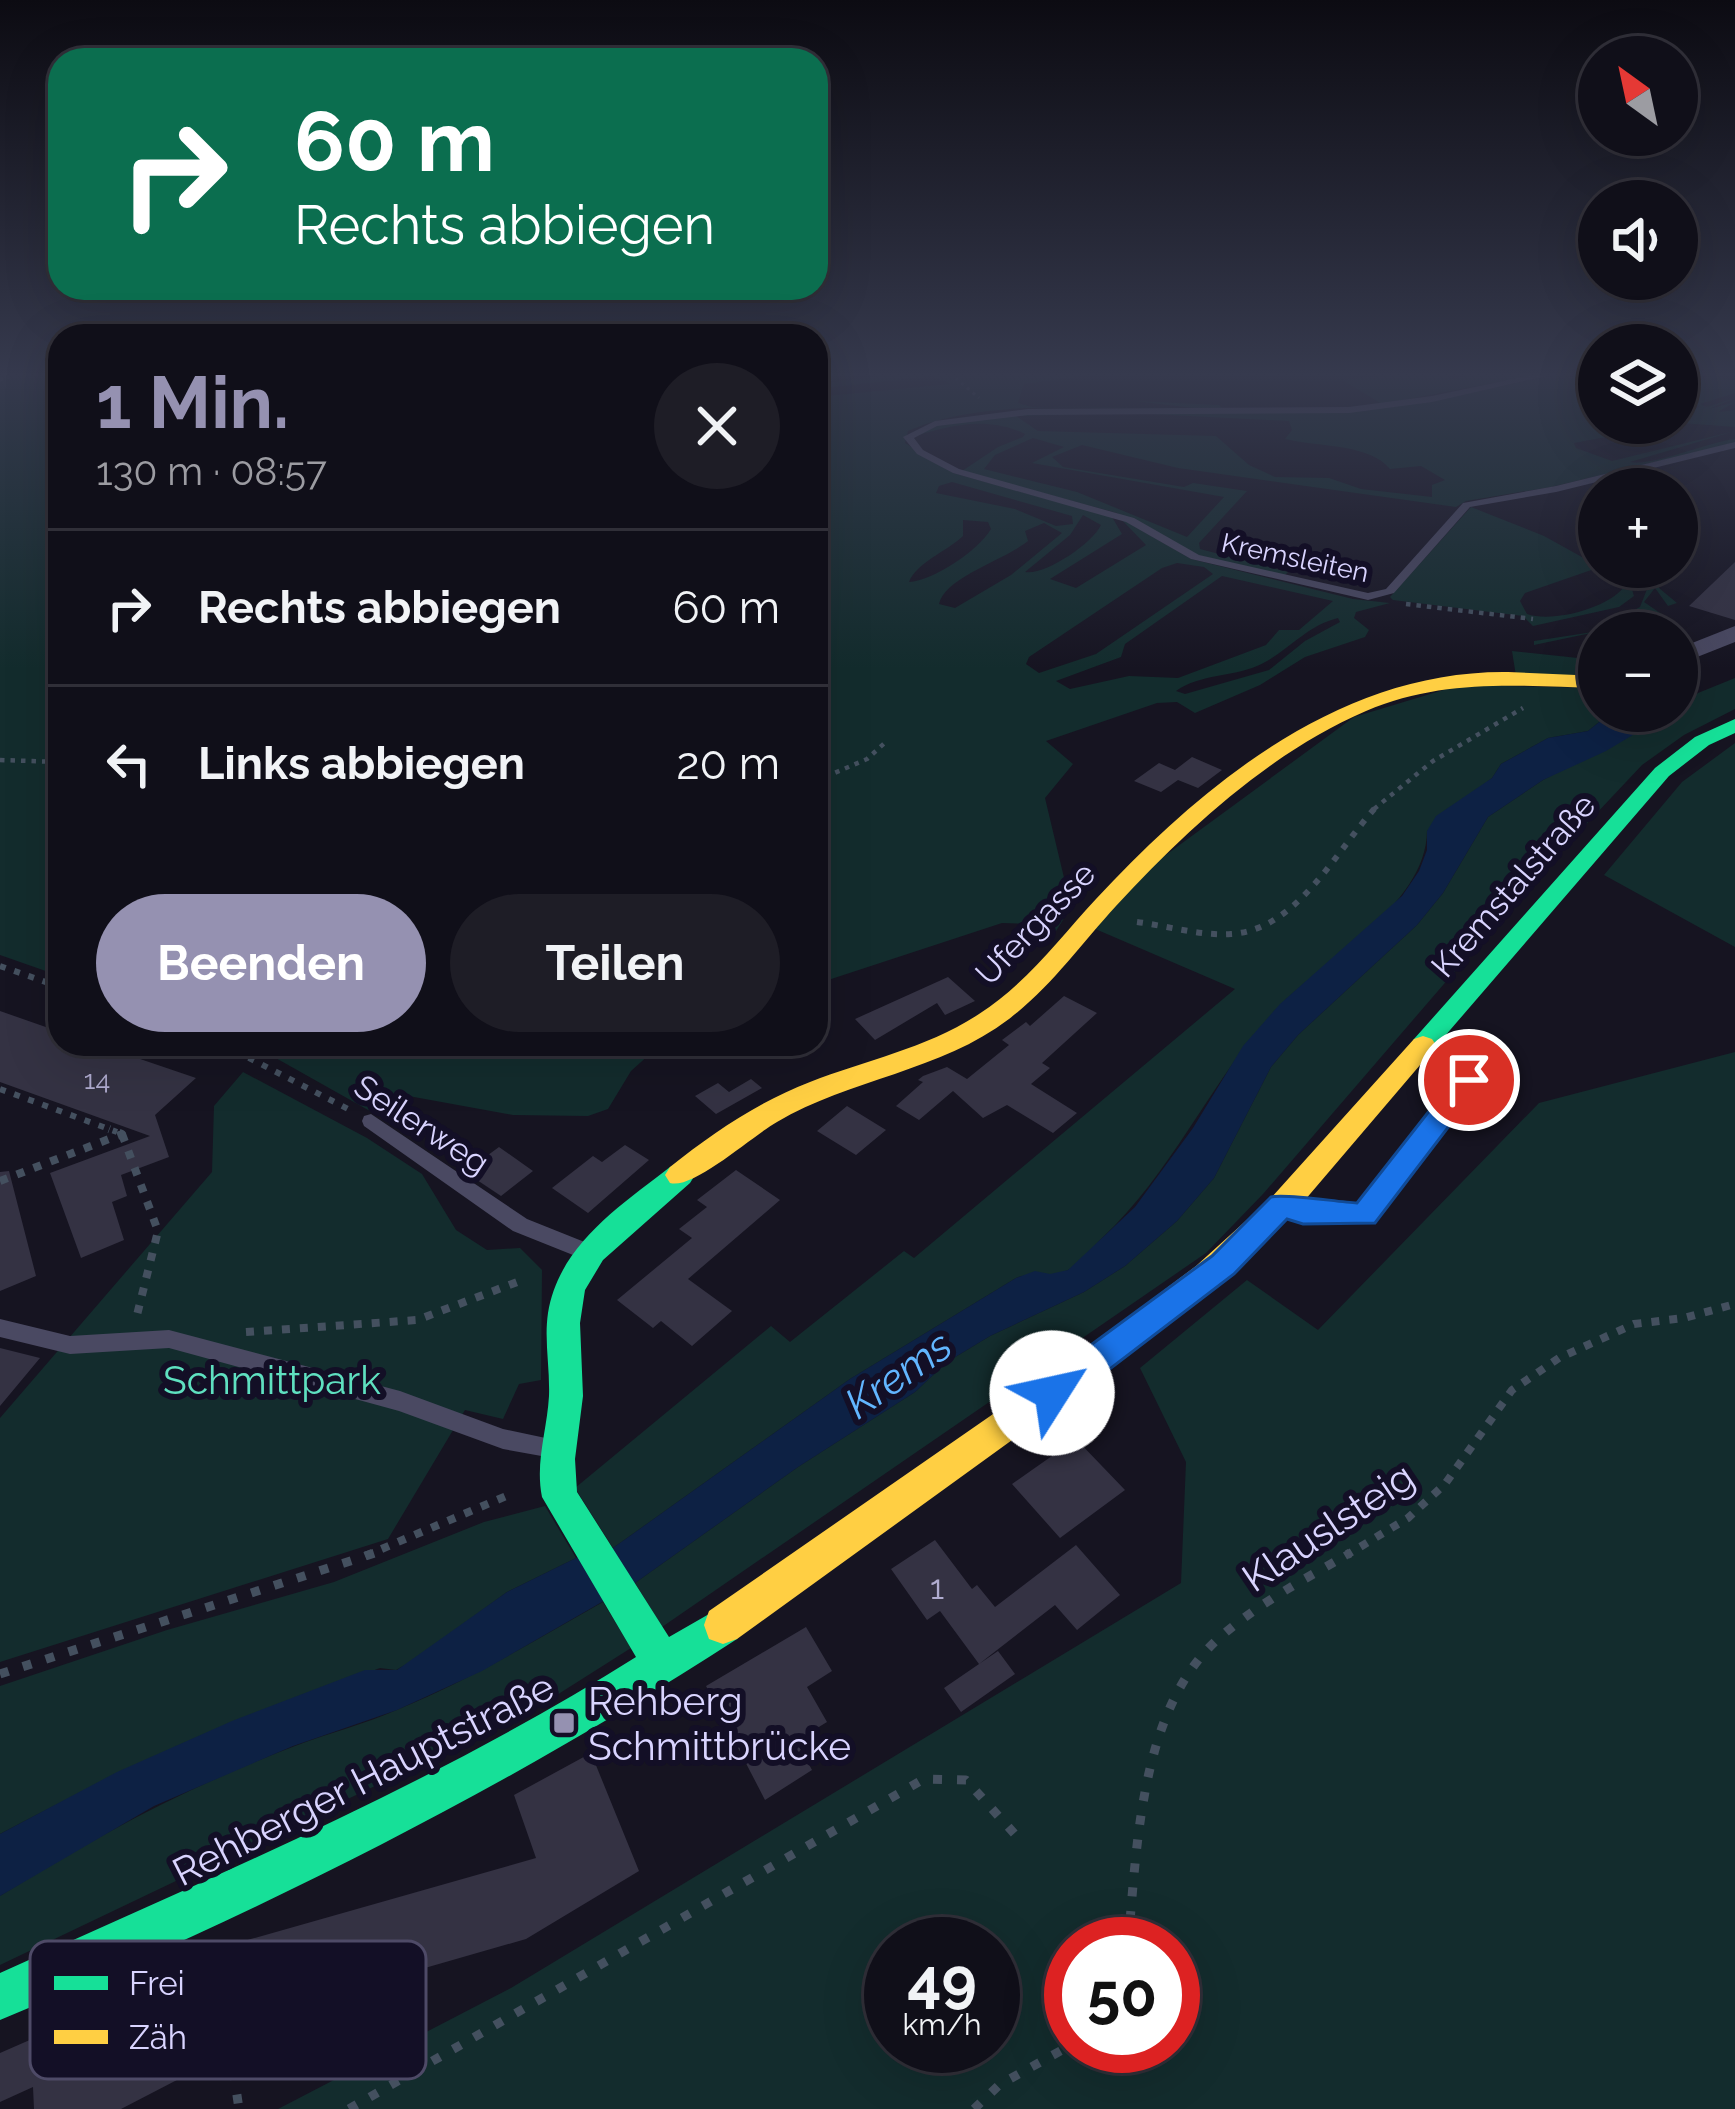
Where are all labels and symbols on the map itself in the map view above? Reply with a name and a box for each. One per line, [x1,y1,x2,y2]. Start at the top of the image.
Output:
north arrow [1578,36,1698,156]
street label: Kremsleiten [1219,527,1371,588]
street label: Kremstalstraße [1423,786,1604,985]
street label: Ufergasse [967,854,1103,993]
pin [1418,1029,1520,1131]
house number: 14 [84,1064,110,1095]
street label: Seilerweg [347,1067,496,1182]
water label: Krems [836,1320,961,1428]
position arrow [989,1330,1115,1456]
park label: Schmittpark [163,1357,381,1403]
street label: Klauslsteig [1234,1453,1422,1601]
house number: 1 [930,1568,944,1607]
street label: Rehberger Hauptstraße [165,1663,561,1895]
place label: Rehberg Schmittbrücke [588,1678,851,1769]
marker: Rehberg Schmittbrücke [551,1710,577,1736]
speed limit sign: 50 [1044,1917,1200,2073]
legend [30,1941,426,2079]
text: Frei [129,1964,185,2003]
text: Zäh [129,2018,187,2057]

